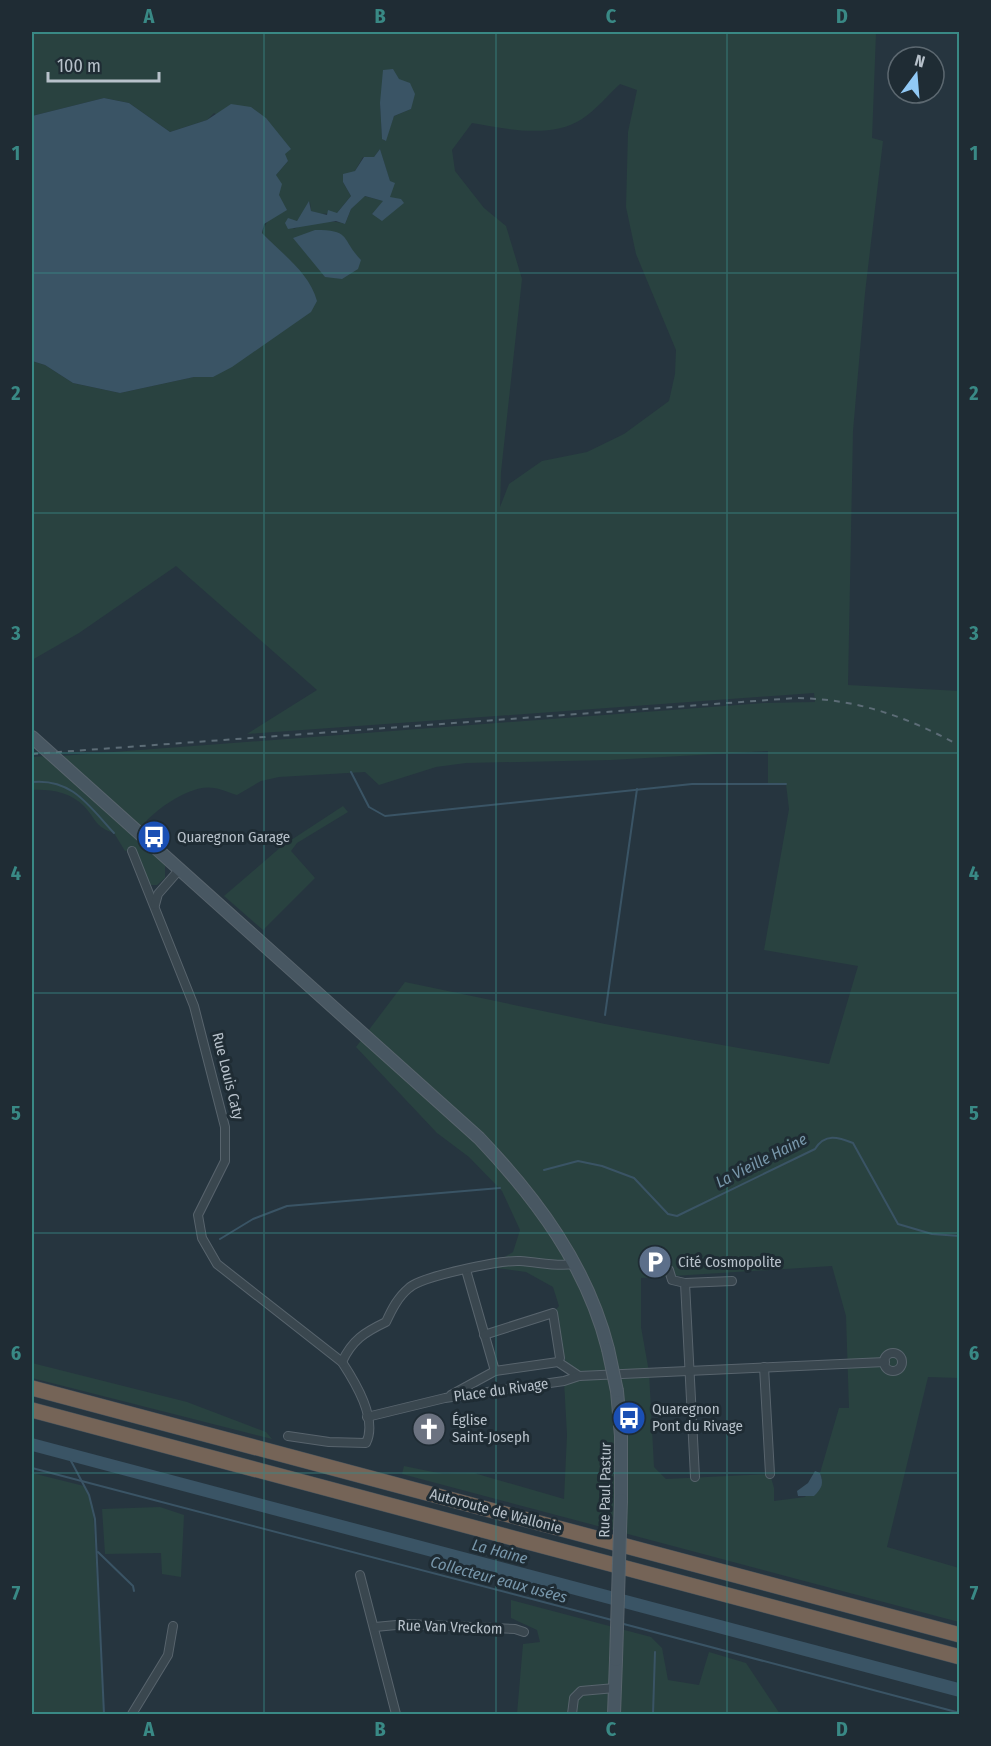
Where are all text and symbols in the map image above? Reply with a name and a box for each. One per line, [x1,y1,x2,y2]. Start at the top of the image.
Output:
text: A [143,4,156,28]
text: B [374,4,386,28]
text: C [606,4,617,28]
text: D [836,4,848,28]
scale bar [48,45,159,83]
north arrow [886,45,946,105]
text: N [913,51,927,72]
text: 100 m [57,55,101,77]
text: 1 [12,141,20,165]
text: 1 [970,141,978,165]
text: 2 [10,381,21,405]
text: 2 [968,381,979,405]
text: 3 [10,621,21,645]
text: 3 [968,621,979,645]
bus stop icon: Quaregnon Garage [136,819,172,855]
place label: Quaregnon Garage [177,828,290,846]
text: 4 [11,861,21,885]
text: 4 [969,861,979,885]
street label: Rue Louis Caty [208,1031,248,1122]
text: 5 [11,1101,21,1125]
text: 5 [969,1101,979,1125]
water label: La Vieille Haine [712,1129,810,1192]
parking icon: Cité Cosmopolite [637,1244,673,1280]
place label: Cité Cosmopolite [678,1253,782,1271]
text: 6 [11,1341,21,1365]
text: 6 [969,1341,979,1365]
street label: Place du Rivage [453,1374,549,1406]
bus stop icon: Quaregnon Pont du Rivage [611,1400,647,1436]
place label: Quaregnon Pont du Rivage [652,1400,743,1435]
church icon: Église Saint-Joseph [411,1411,447,1447]
place label: Église Saint-Joseph [452,1411,530,1446]
street label: Rue Paul Pastur [595,1441,615,1538]
street label: Autoroute de Wallonie [428,1485,564,1537]
water label: La Haine [470,1535,530,1568]
water label: Collecteur eaux usées [429,1552,569,1607]
text: 7 [12,1581,21,1605]
text: 7 [970,1581,979,1605]
street label: Rue Van Vreckom [397,1616,503,1638]
text: A [143,1717,156,1741]
text: B [374,1717,386,1741]
text: C [606,1717,617,1741]
text: D [836,1717,848,1741]

